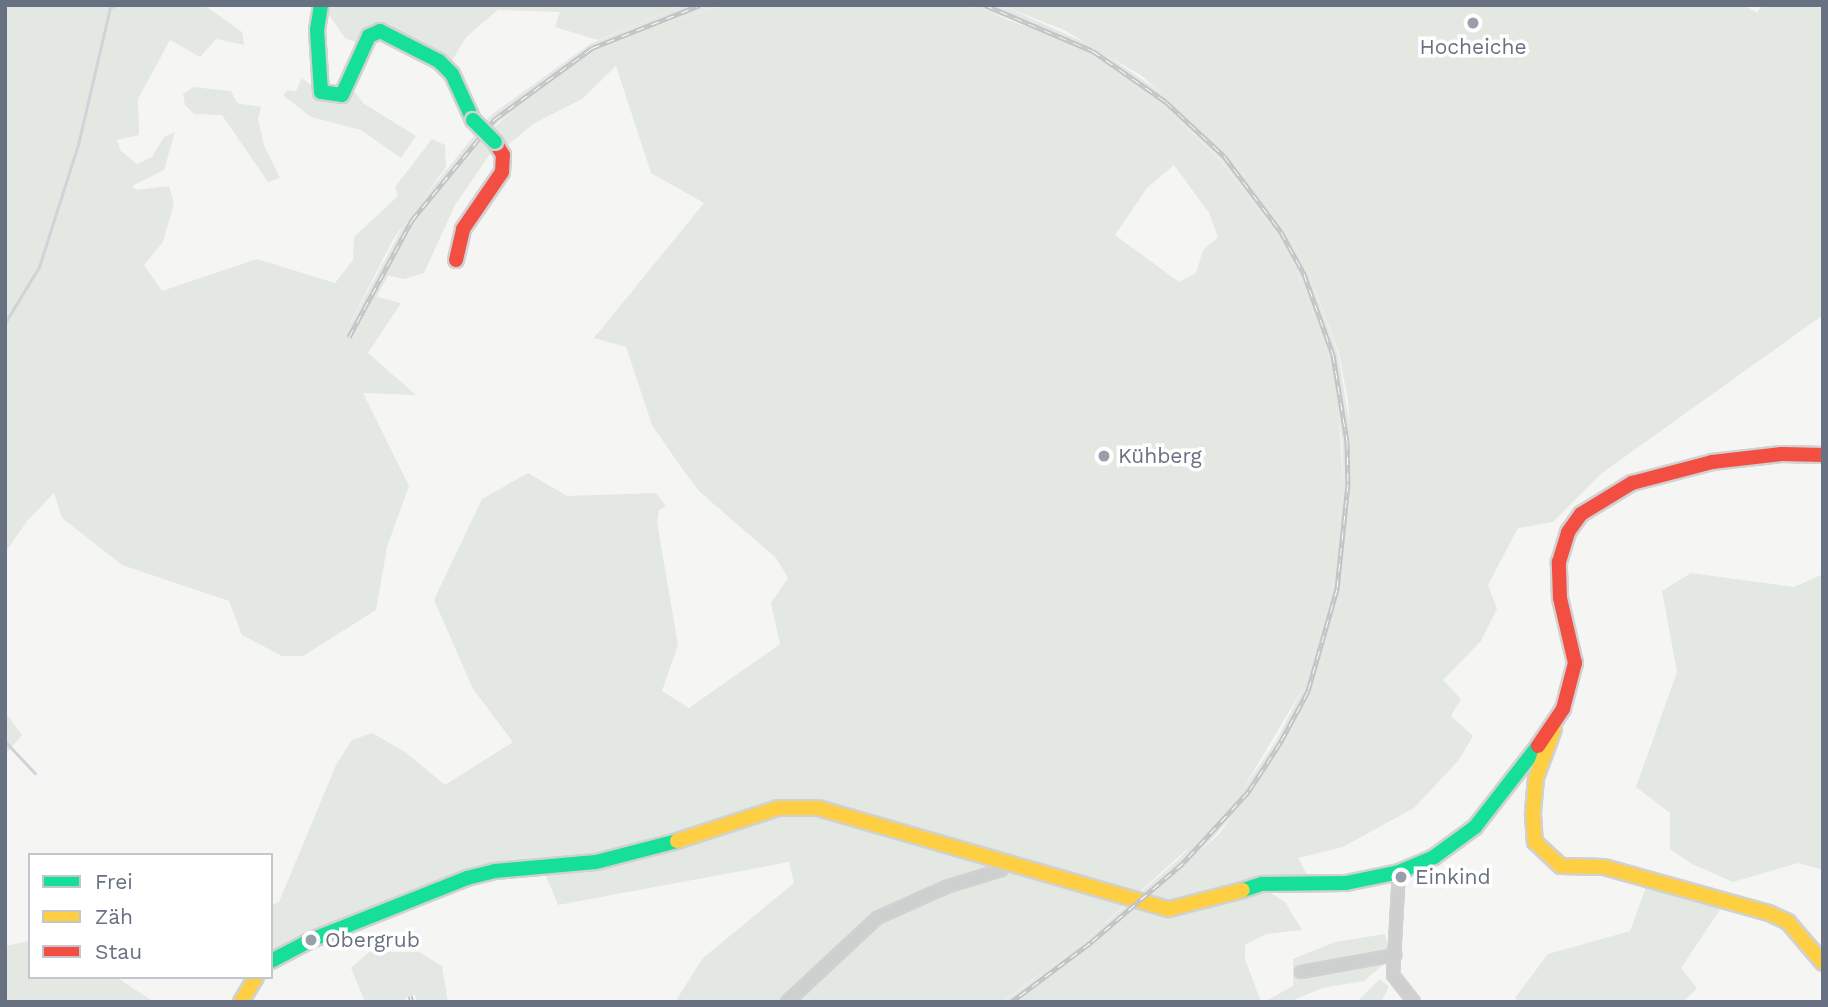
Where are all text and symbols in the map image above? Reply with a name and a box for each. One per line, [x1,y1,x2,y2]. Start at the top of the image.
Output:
marker: Hocheiche [1465,15,1481,31]
place label: Hocheiche [1419,34,1527,60]
place label: Kühberg [1118,443,1202,469]
marker: Kühberg [1096,448,1112,464]
legend [28,853,273,979]
place label: Einkind [1415,864,1491,890]
text: Frei [95,869,133,894]
marker: Einkind [1393,869,1409,885]
text: Zäh [95,904,133,929]
place label: Obergrub [325,927,420,953]
marker: Obergrub [303,932,319,948]
text: Stau [95,939,142,964]

